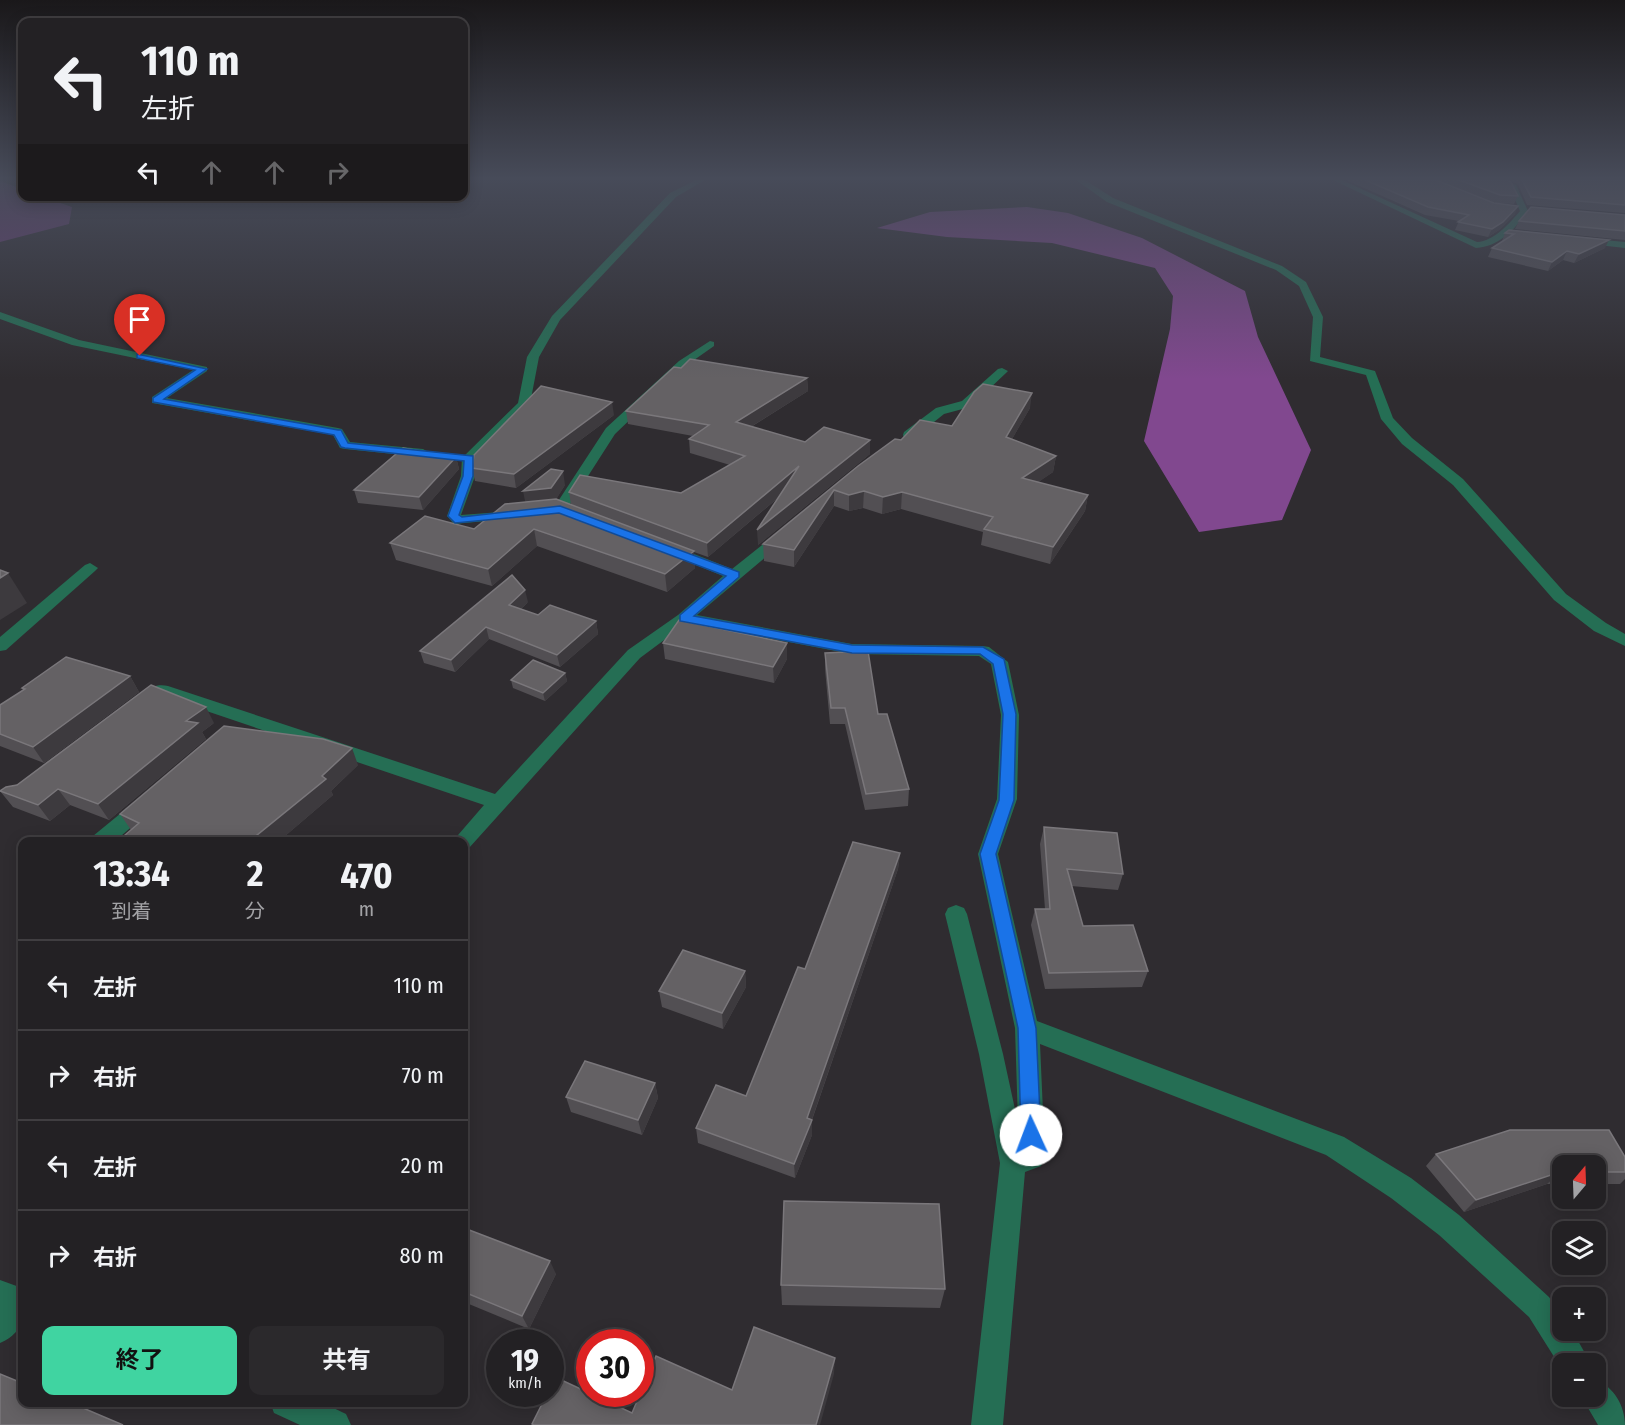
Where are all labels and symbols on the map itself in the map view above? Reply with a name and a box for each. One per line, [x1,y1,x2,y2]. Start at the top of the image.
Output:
pin [114,294,165,356]
position arrow [999,1103,1063,1167]
north arrow [1552,1155,1606,1209]
speed limit sign: 30 [576,1329,654,1407]

